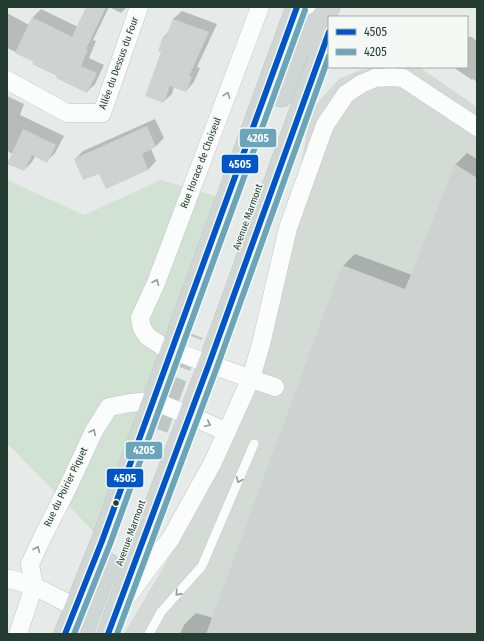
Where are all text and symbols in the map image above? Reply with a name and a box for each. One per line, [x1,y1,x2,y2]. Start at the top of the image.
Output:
street label: Allée du Dessus du Four [97,15,142,111]
legend [328,16,468,68]
text: 4505 [364,25,387,39]
text: 4205 [364,45,387,59]
one-way arrow [222,92,230,99]
street label: Rue Horace de Choiseul [178,115,224,210]
line badge: 4205 [239,128,277,148]
text: 4205 [247,132,270,145]
line badge: 4505 [221,154,259,174]
text: 4505 [229,158,252,171]
street label: Avenue Marmont [230,182,266,252]
one-way arrow [151,279,159,287]
one-way arrow [204,419,211,427]
one-way arrow [89,429,96,436]
line badge: 4205 [125,441,163,460]
text: 4205 [133,444,156,457]
street label: Rue du Poirier Piquet [42,445,91,529]
line badge: 4505 [106,468,144,488]
text: 4505 [114,472,137,485]
one-way arrow [235,477,243,484]
unlabelled marker [111,498,121,508]
street label: Avenue Marmont [113,498,149,568]
one-way arrow [32,546,40,553]
one-way arrow [175,589,182,596]

